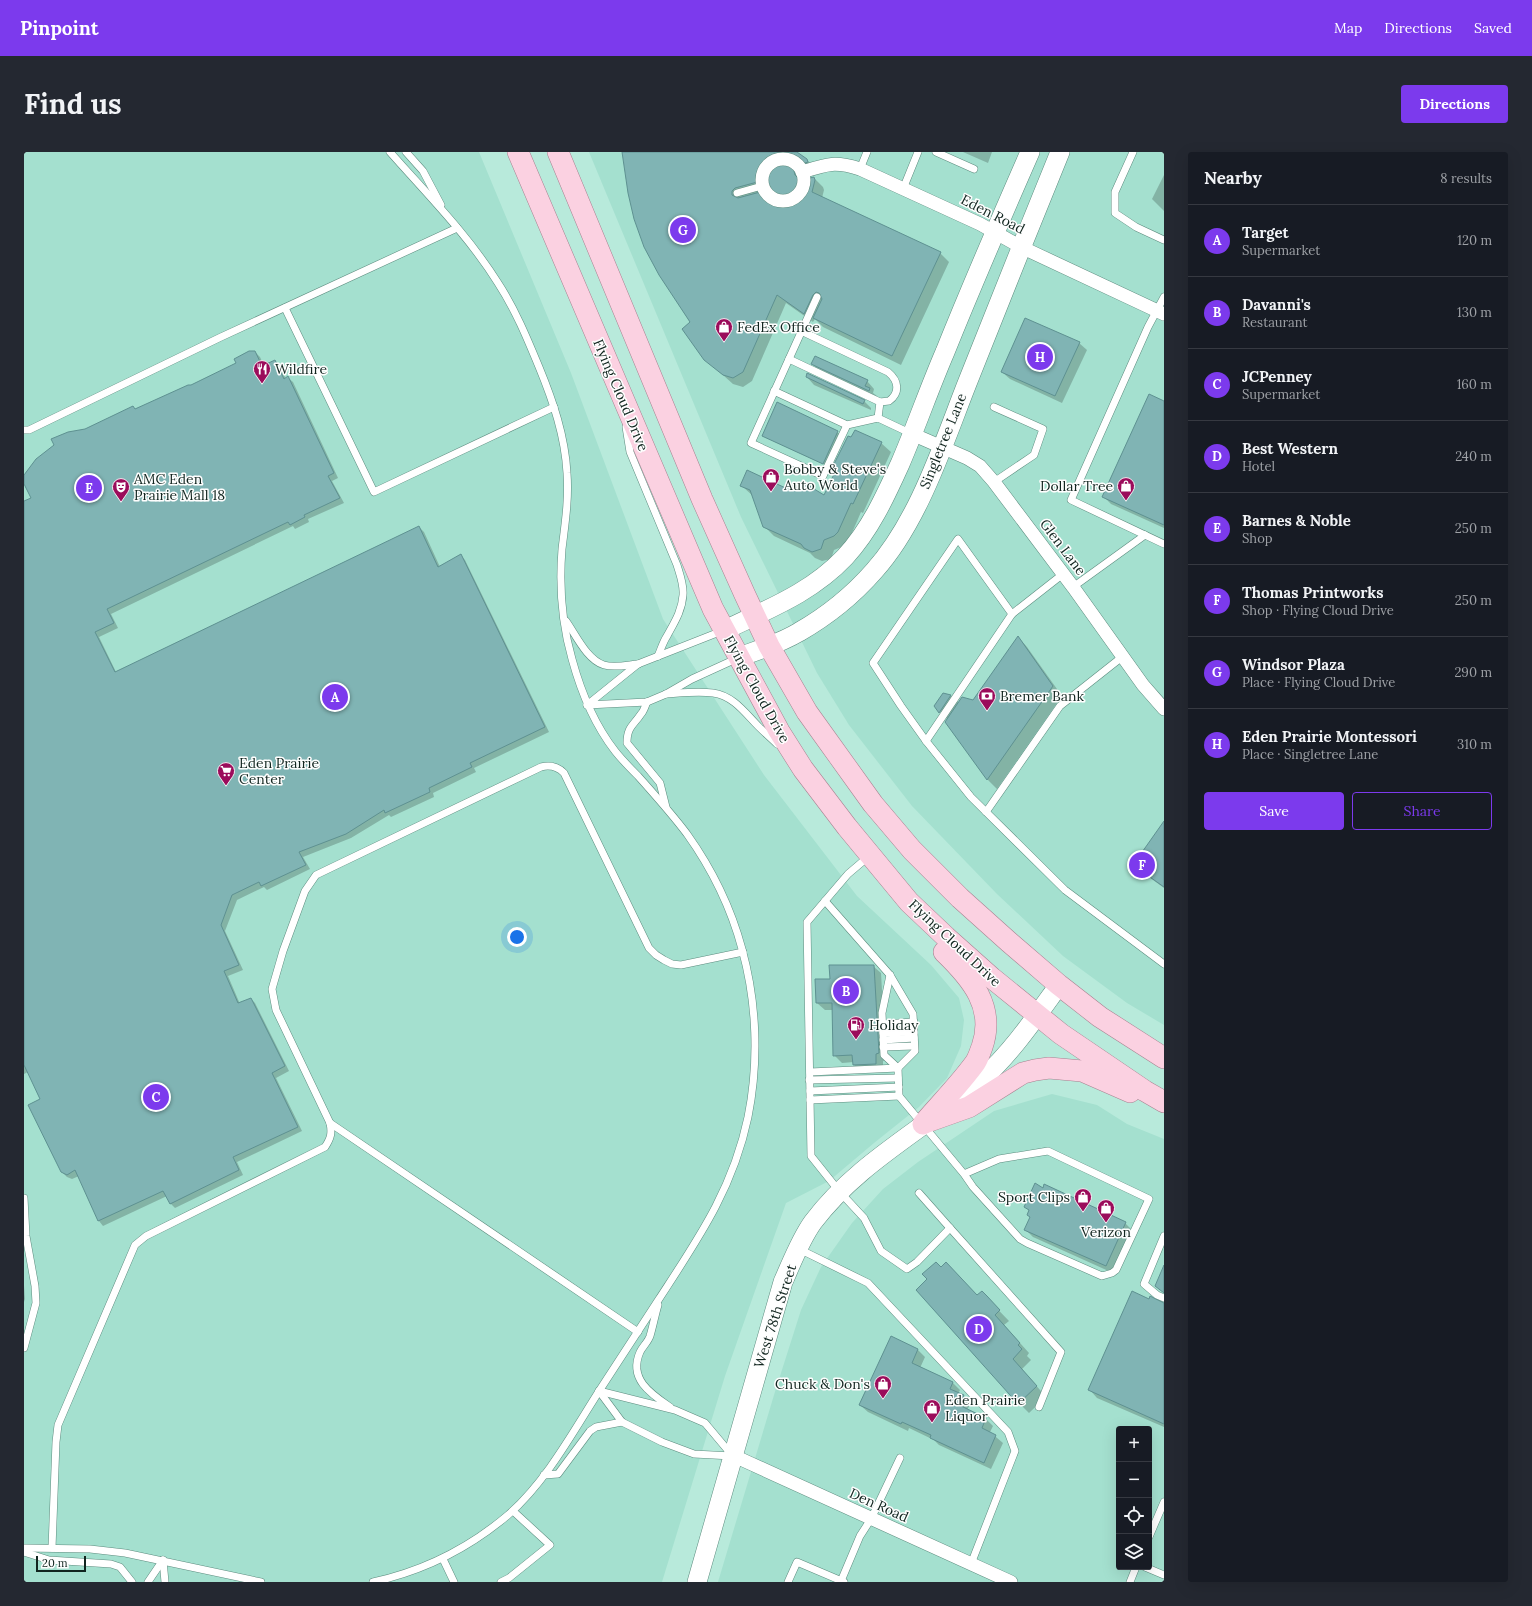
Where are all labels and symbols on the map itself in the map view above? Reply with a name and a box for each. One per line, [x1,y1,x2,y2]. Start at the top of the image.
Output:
street label: Eden Road [958,190,1028,238]
pin: G [670,215,696,245]
shop icon: FedEx Office [714,317,734,342]
place label: FedEx Office [737,318,820,336]
street label: Flying Cloud Drive [589,336,653,454]
pin: H [1027,342,1053,372]
restaurant icon: Wildfire [252,359,272,384]
place label: Wildfire [275,360,327,378]
street label: Singletree Lane [916,390,971,491]
place label: Bobby & Steve's Auto World [783,460,886,494]
shop icon: Bobby & Steve's Auto World [761,467,781,492]
place label: AMC Eden Prairie Mall 18 [133,470,225,504]
pin: E [76,473,102,503]
shop icon: Dollar Tree [1116,476,1136,501]
theatre icon: AMC Eden Prairie Mall 18 [111,477,131,502]
place label: Dollar Tree [1040,477,1113,495]
street label: Glen Lane [1036,515,1090,579]
street label: Flying Cloud Drive [720,632,794,746]
pin: A [322,682,348,712]
bank icon: Bremer Bank [977,686,997,711]
place label: Bremer Bank [1000,687,1084,705]
place label: Eden Prairie Center [239,754,319,788]
supermarket icon: Eden Prairie Center [216,761,236,786]
pin: F [1129,850,1155,880]
street label: Flying Cloud Drive [905,896,1005,991]
your location [507,927,527,947]
pin: B [833,976,859,1006]
fuel station icon: Holiday [846,1015,866,1040]
place label: Holiday [869,1016,919,1034]
pin: C [143,1082,169,1112]
shop icon: Sport Clips [1073,1187,1093,1212]
place label: Sport Clips [998,1188,1070,1206]
shop icon: Verizon [1096,1198,1116,1223]
place label: Verizon [1080,1223,1131,1241]
street label: West 78th Street [750,1261,800,1370]
pin: D [966,1314,992,1344]
shop icon: Chuck & Don's [873,1374,893,1399]
place label: Chuck & Don's [775,1375,870,1393]
place label: Eden Prairie Liquor [945,1391,1025,1425]
shop icon: Eden Prairie Liquor [922,1398,942,1423]
street label: Den Road [847,1484,911,1526]
scale bar [36,1554,86,1573]

